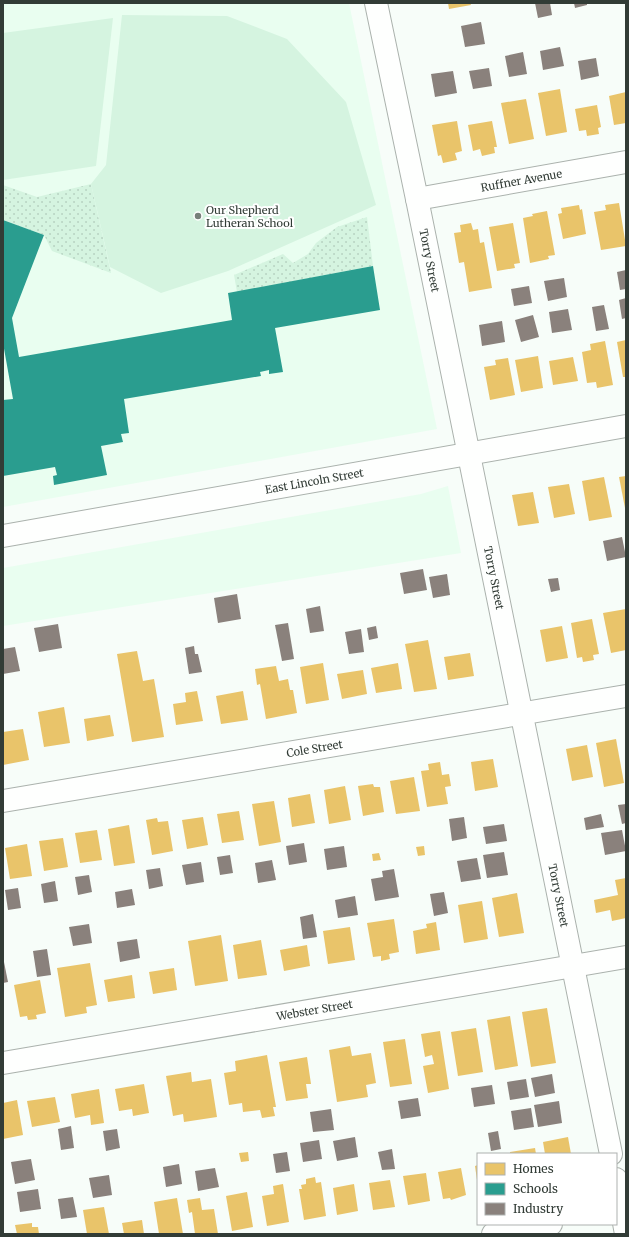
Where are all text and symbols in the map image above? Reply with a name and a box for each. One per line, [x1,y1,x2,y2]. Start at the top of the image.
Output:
street label: Ruffner Avenue [480,166,563,195]
place label: Our Shepherd Lutheran School [206,203,294,230]
marker: Our Shepherd Lutheran School [193,211,203,221]
street label: Torry Street [416,228,443,294]
street label: East Lincoln Street [264,465,365,497]
street label: Torry Street [481,545,507,612]
street label: Cole Street [285,737,344,760]
street label: Torry Street [545,863,572,929]
street label: Webster Street [274,997,354,1024]
legend [477,1153,617,1225]
text: Homes [513,1161,554,1176]
text: Schools [513,1181,558,1196]
text: Industry [513,1201,563,1216]

